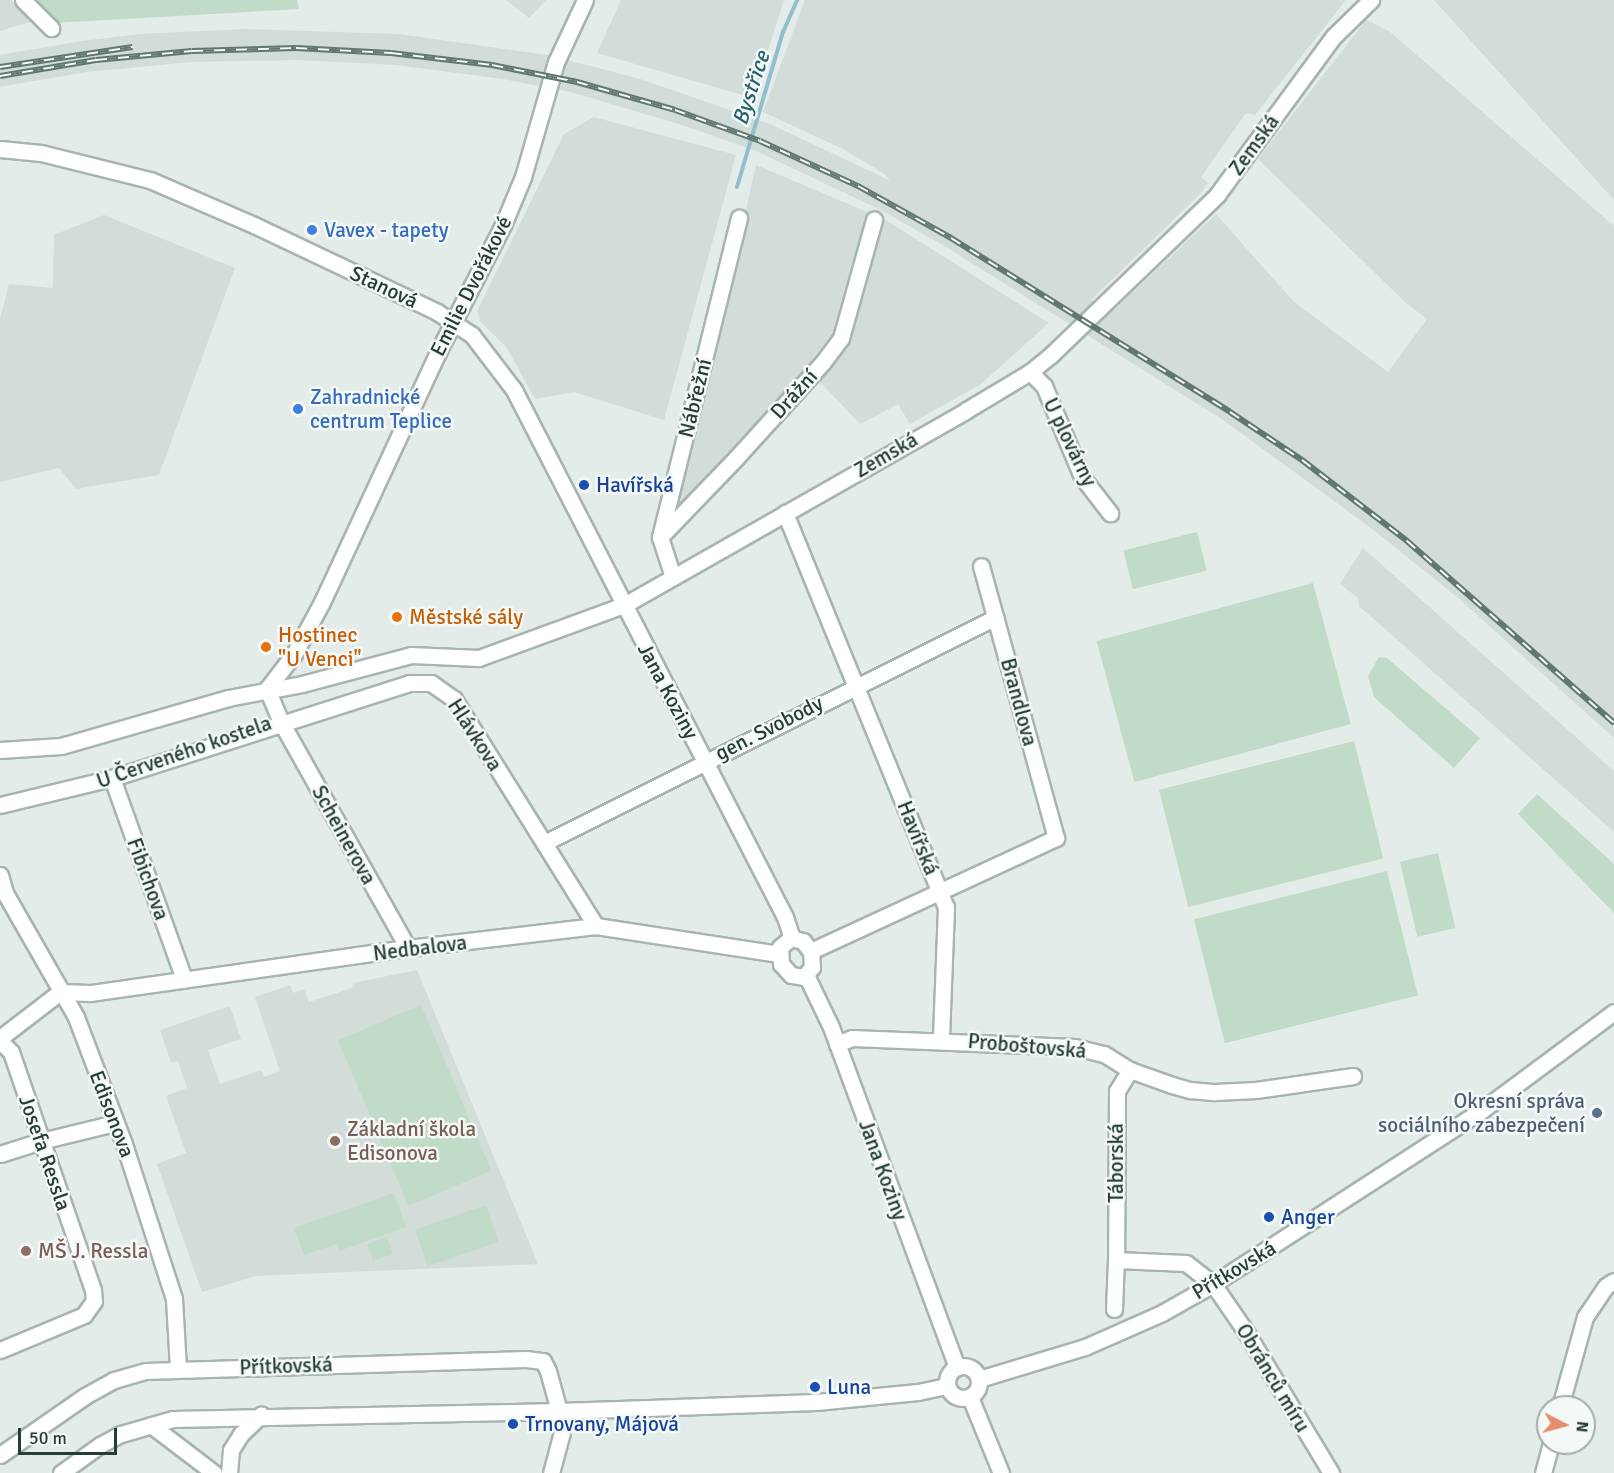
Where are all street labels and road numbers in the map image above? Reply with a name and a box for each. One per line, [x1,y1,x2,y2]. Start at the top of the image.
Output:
street label: Zemská [1224,110,1284,180]
street label: Emilie Dvořákové [425,212,517,360]
street label: Stanová [346,260,422,314]
street label: Nábřežní [673,356,717,440]
street label: Drážní [765,364,823,424]
street label: U plovárny [1038,394,1102,490]
street label: Zemská [850,427,922,483]
street label: Jana Koziny [632,639,704,743]
street label: Brandlova [995,655,1043,749]
street label: gen. Svobody [711,690,827,766]
street label: Hlávkova [442,694,508,776]
street label: U Červeného kostela [93,710,275,794]
street label: Scheinerova [306,781,382,889]
street label: Havířská [892,797,944,879]
street label: Fibichova [122,834,174,924]
street label: Nedbalova [372,930,468,966]
street label: Proboštovská [967,1028,1087,1064]
street label: Edisonova [84,1067,140,1161]
street label: Josefa Ressla [13,1092,77,1214]
street label: Jana Koziny [853,1116,913,1224]
street label: Táborská [1103,1123,1129,1203]
street label: Přítkovská [1187,1235,1281,1305]
street label: Obránců míru [1231,1319,1315,1437]
street label: Přítkovská [239,1352,333,1380]

